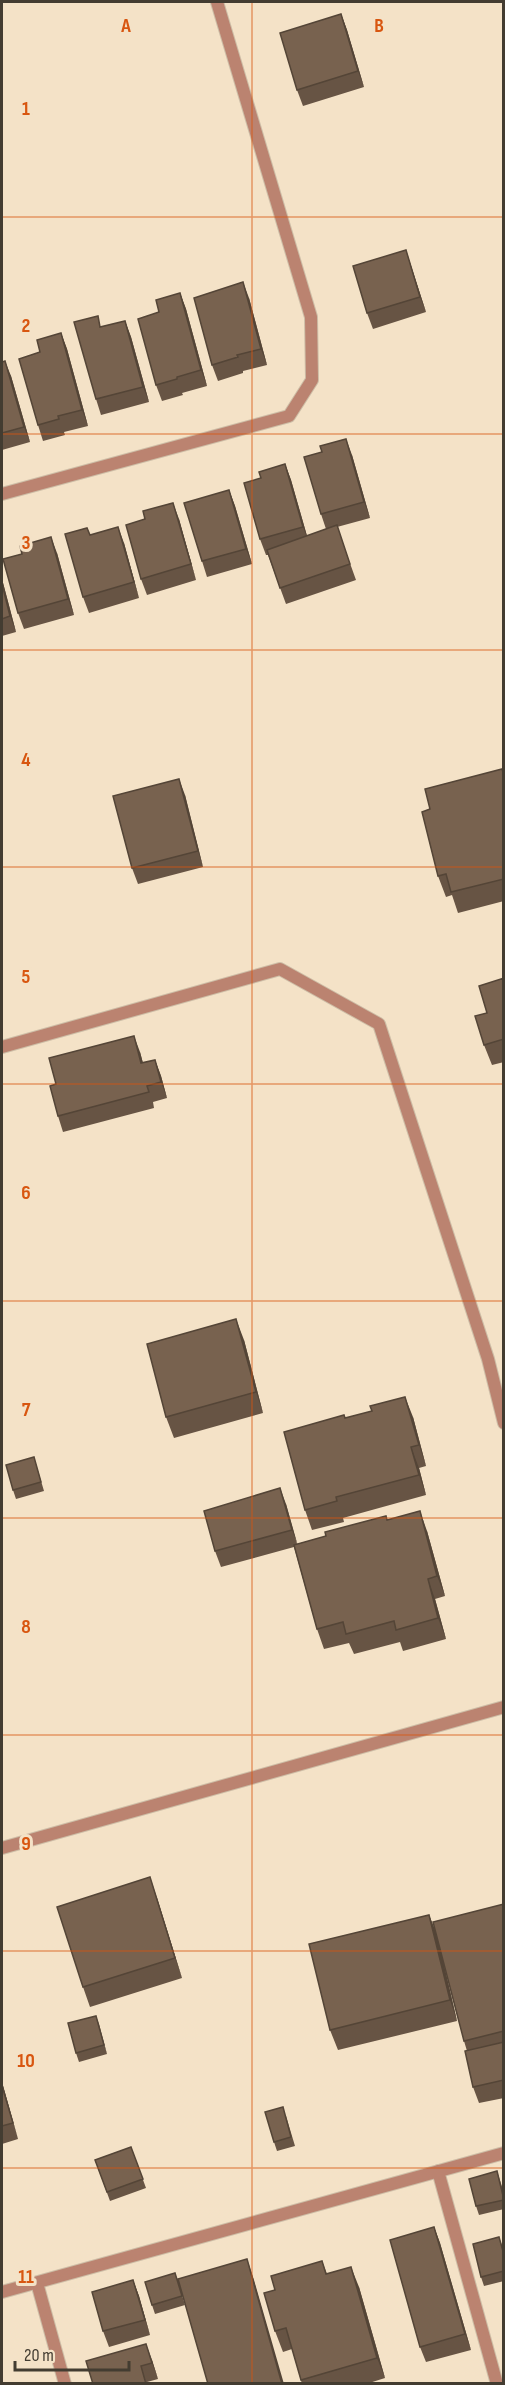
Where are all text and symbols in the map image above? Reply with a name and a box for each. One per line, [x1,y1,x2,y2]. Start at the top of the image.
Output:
text: A [120,14,131,38]
text: B [374,14,384,38]
text: 1 [22,97,30,121]
text: 2 [22,314,30,338]
text: 3 [22,531,31,555]
text: 4 [21,748,31,772]
text: 5 [22,965,31,989]
text: 6 [21,1181,31,1205]
text: 7 [22,1398,31,1422]
text: 8 [21,1615,31,1639]
text: 9 [21,1832,31,1856]
text: 10 [17,2049,35,2073]
text: 11 [18,2265,34,2289]
scale bar [15,2334,129,2372]
text: 20 m [24,2345,54,2366]

